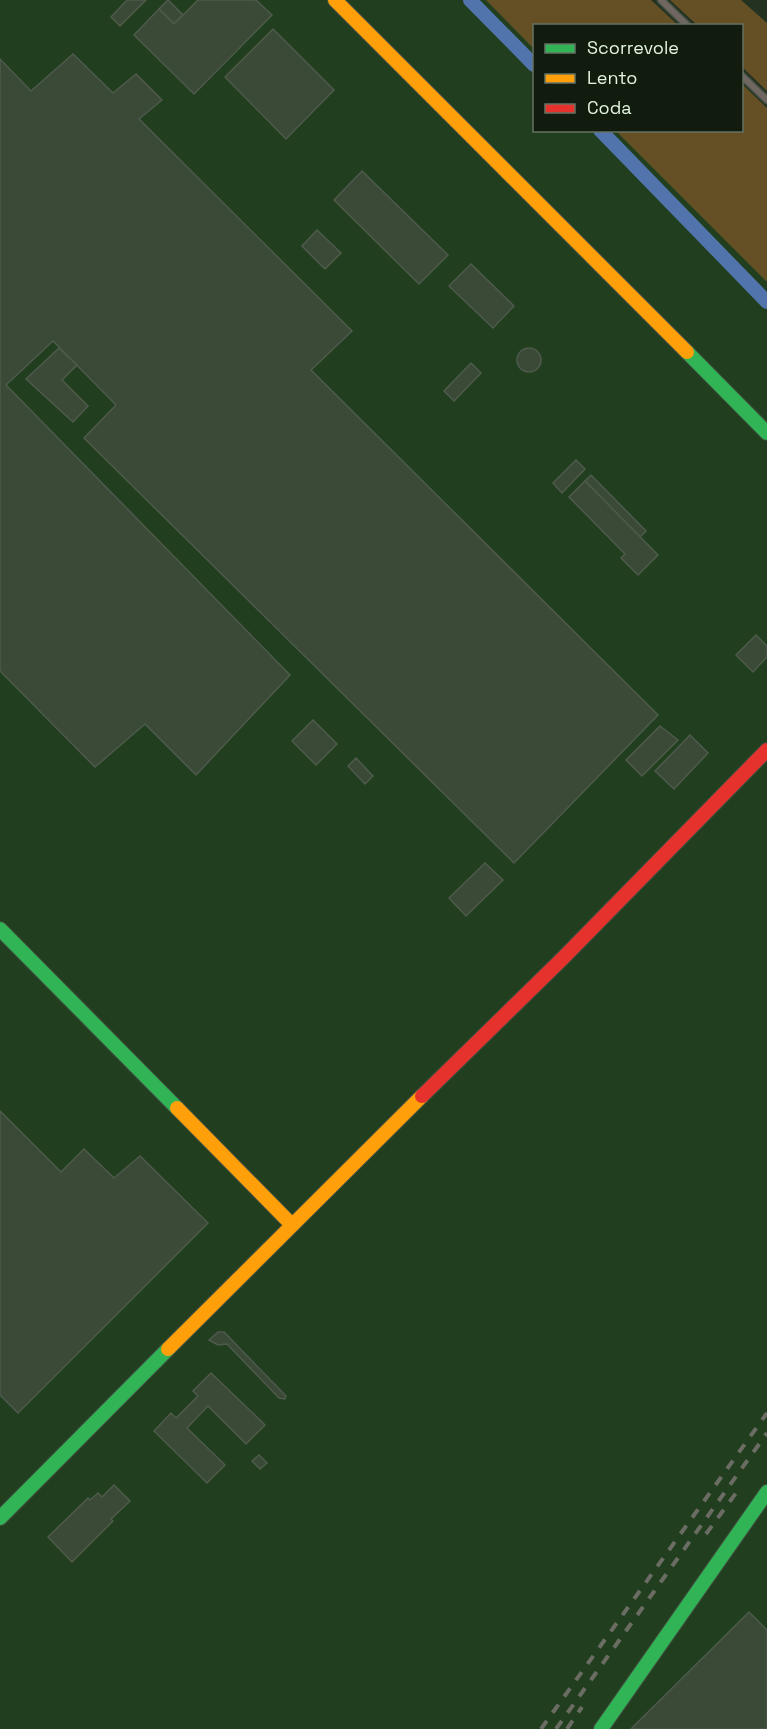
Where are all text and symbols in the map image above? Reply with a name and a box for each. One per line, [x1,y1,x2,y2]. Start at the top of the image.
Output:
legend [533,24,743,132]
text: Scorrevole [587,36,679,59]
text: Lento [587,66,637,89]
text: Coda [587,96,632,119]

